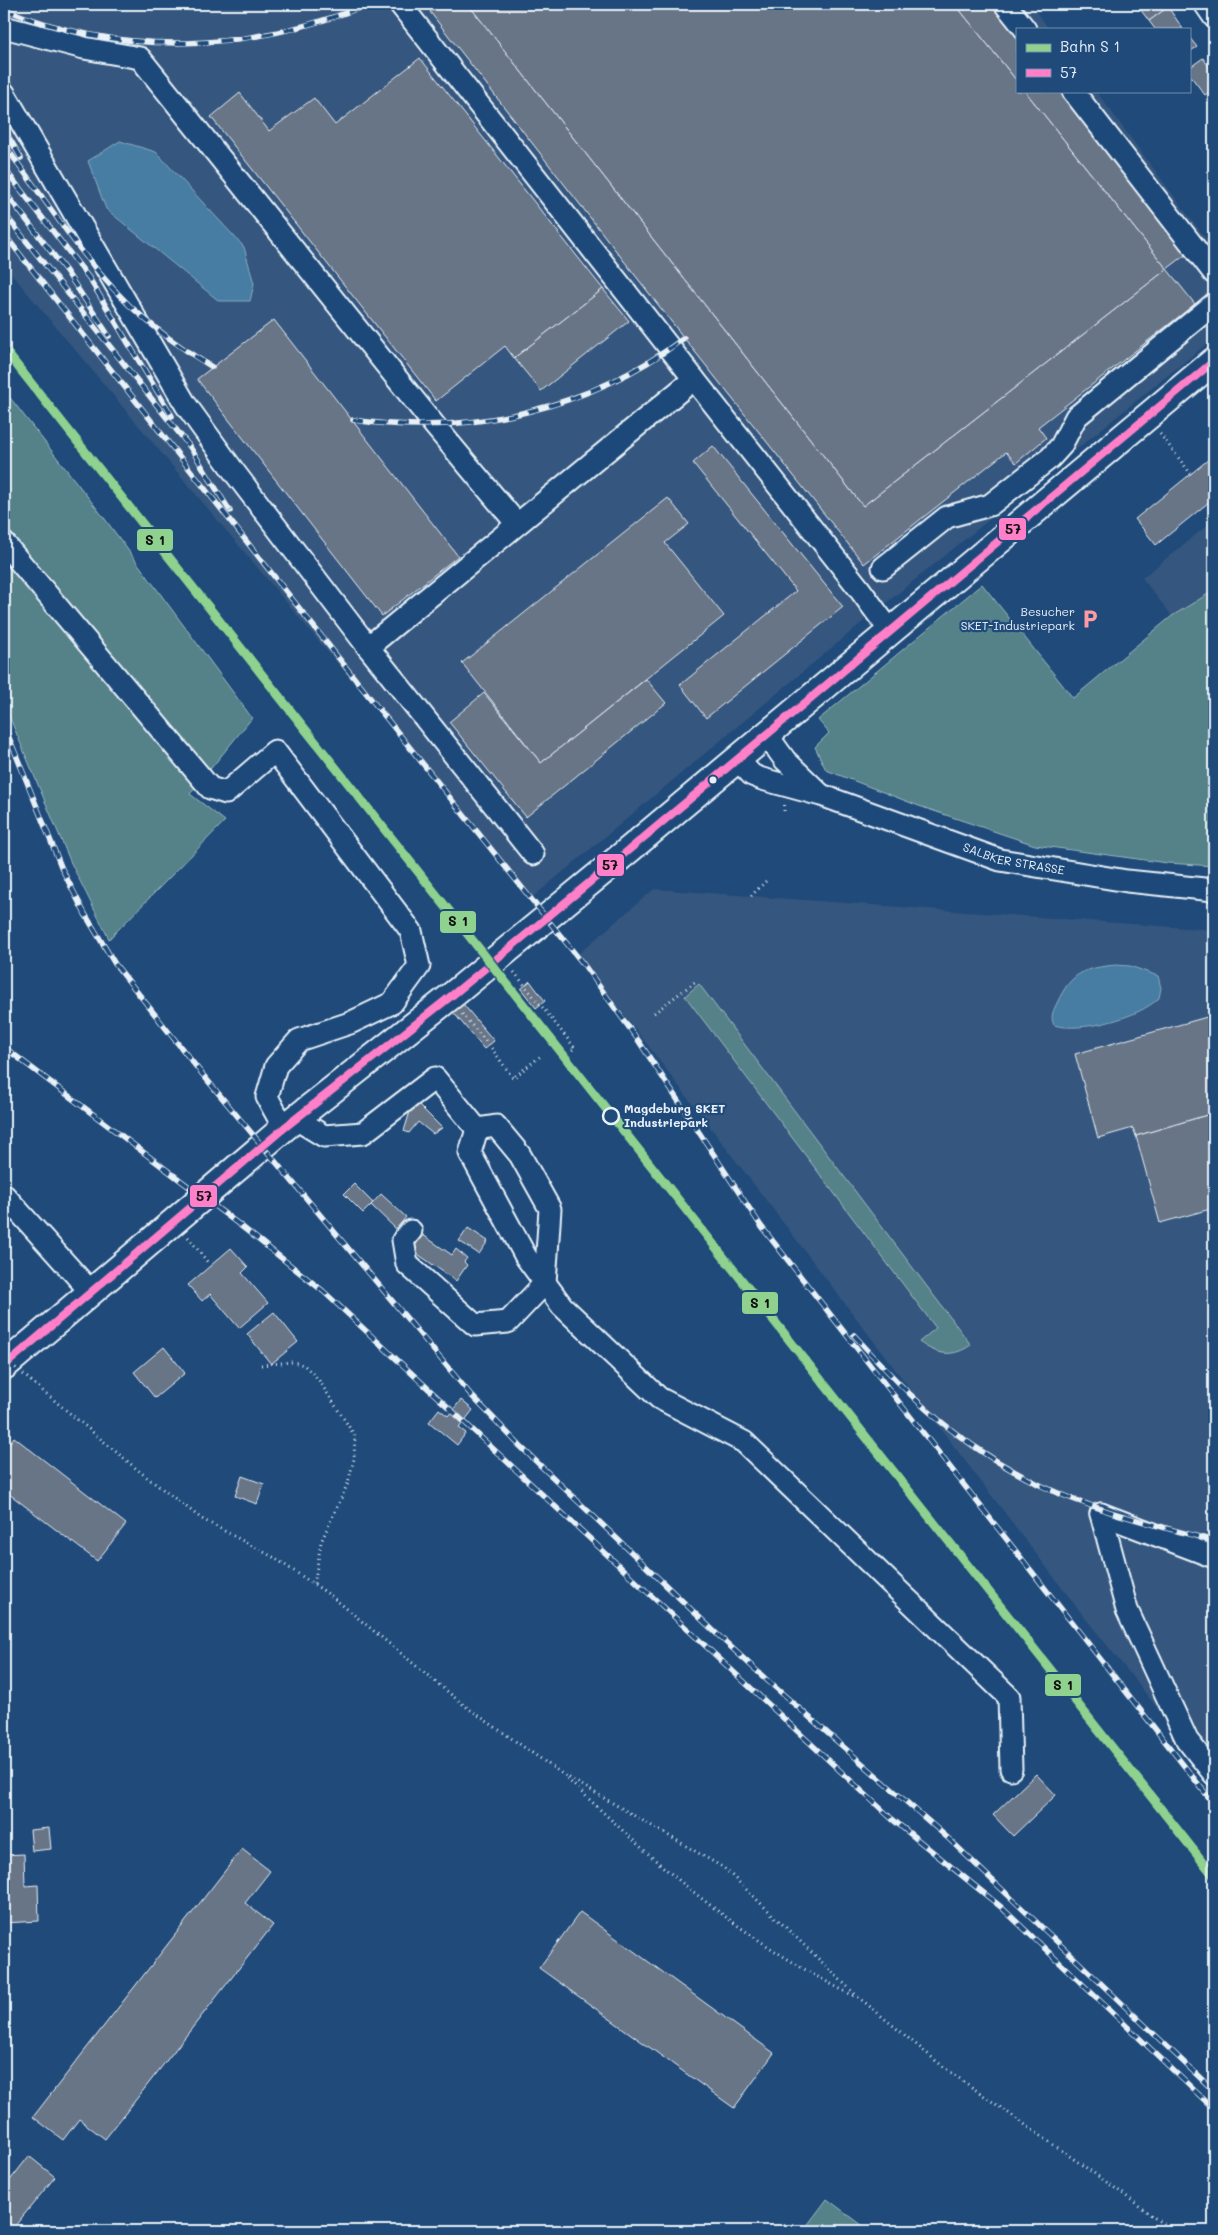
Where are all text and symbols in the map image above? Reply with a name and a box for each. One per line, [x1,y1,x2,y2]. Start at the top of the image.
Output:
legend [1016,28,1190,92]
text: Bahn S 1 [1060,36,1120,56]
text: 57 [1060,62,1077,82]
line badge: 57 [998,517,1027,541]
text: 57 [1005,519,1021,538]
line badge: S 1 [136,528,174,552]
text: S 1 [145,530,165,549]
place label: Besucher SKET-Industriepark [961,603,1075,633]
parking icon: Besucher SKET-Industriepark [1079,608,1101,630]
unlabelled marker [708,775,718,785]
street label: SALBKER STRASSE [961,838,1066,878]
line badge: 57 [596,853,625,877]
text: 57 [602,855,618,874]
line badge: S 1 [439,910,477,934]
text: S 1 [448,911,468,930]
place label: Magdeburg SKET Industriepark [624,1100,725,1130]
marker: Magdeburg SKET Industriepark [602,1107,620,1125]
line badge: 57 [189,1184,218,1208]
text: 57 [196,1186,212,1205]
line badge: S 1 [741,1291,779,1315]
text: S 1 [750,1293,770,1312]
line badge: S 1 [1044,1673,1082,1697]
text: S 1 [1053,1675,1073,1694]

